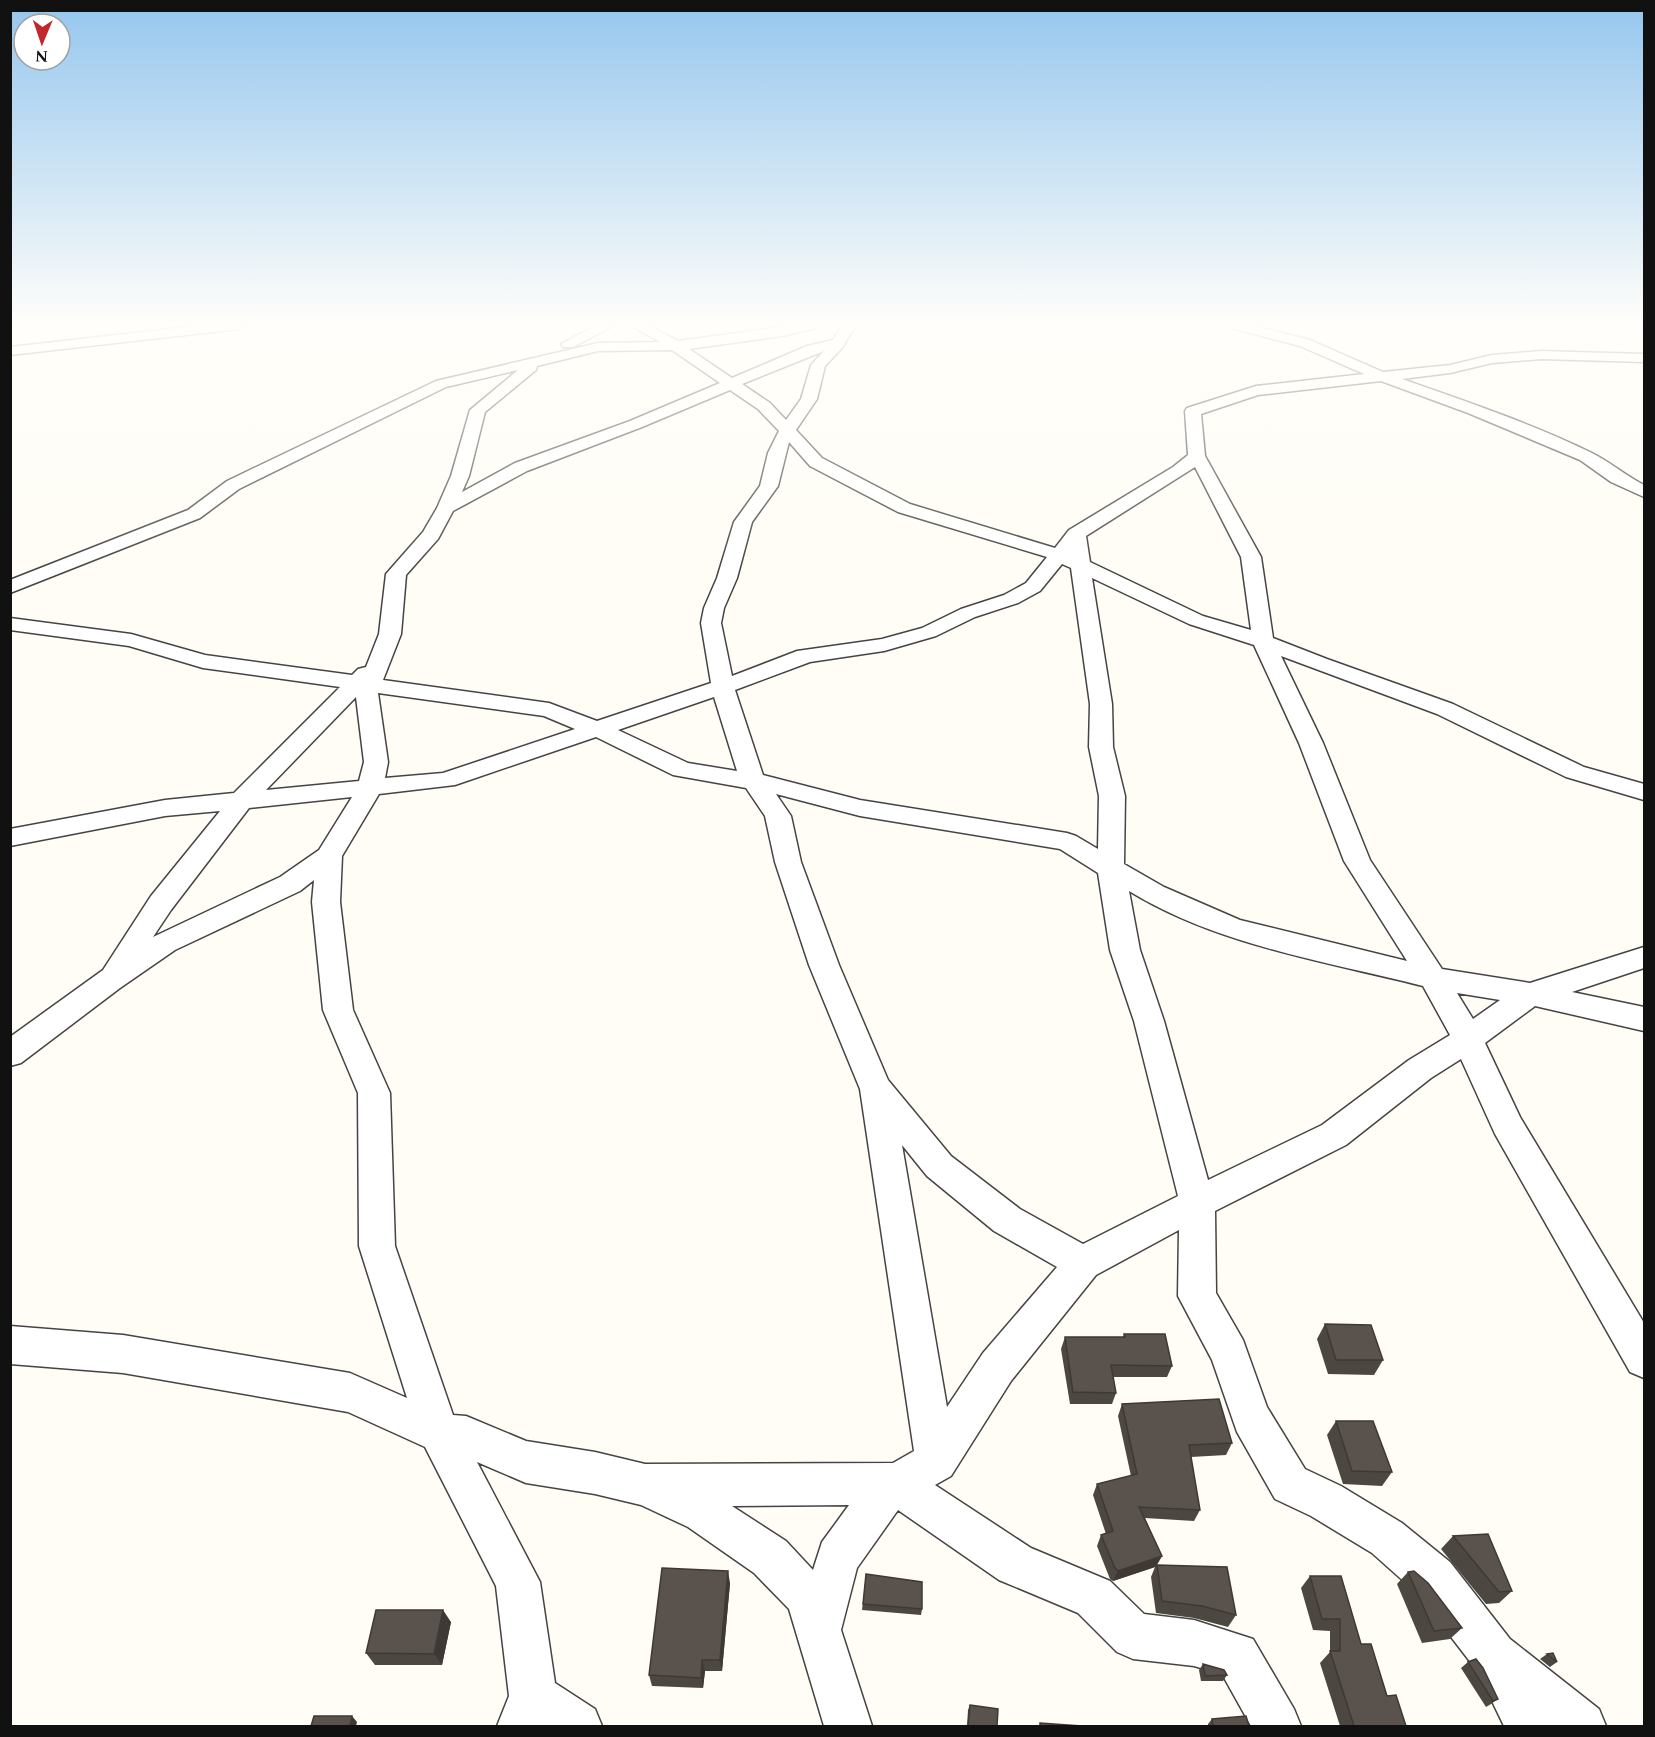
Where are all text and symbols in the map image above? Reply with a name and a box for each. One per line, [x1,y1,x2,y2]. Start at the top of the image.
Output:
north arrow [12,12,72,72]
text: N [35,44,48,68]

